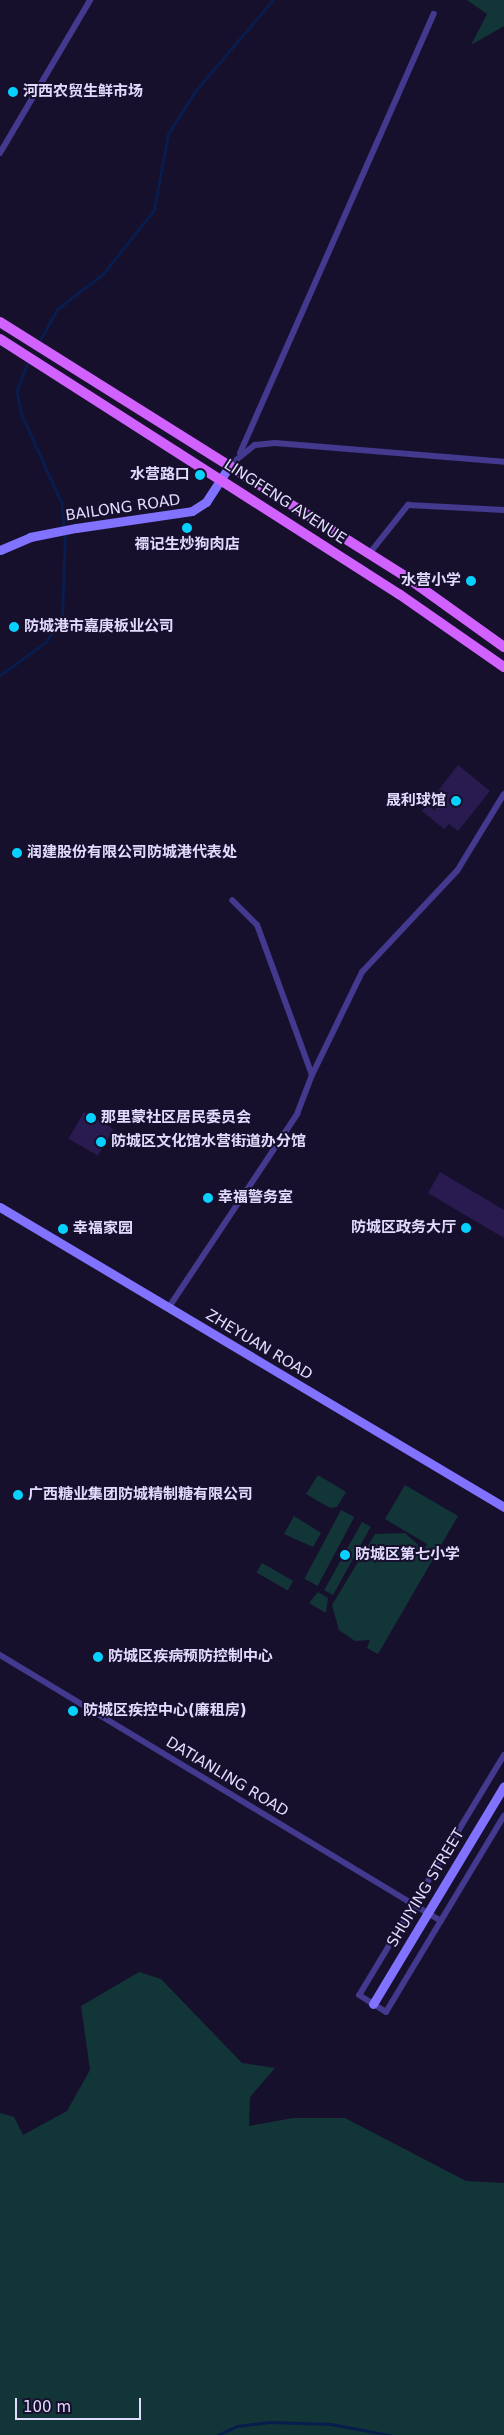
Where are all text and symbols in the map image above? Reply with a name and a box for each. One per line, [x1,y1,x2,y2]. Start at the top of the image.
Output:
place label: 河西农贸生鲜市场 [23,83,143,101]
marker: 河西农贸生鲜市场 [7,86,19,98]
street label: LINGFENG AVENUE [221,456,349,548]
place label: 水营路口 [130,466,190,484]
marker: 水营路口 [194,469,206,481]
street label: BAILONG ROAD [64,491,182,525]
marker: 禤记生炒狗肉店 [181,522,193,534]
place label: 禤记生炒狗肉店 [135,536,239,554]
place label: 水营小学 [401,572,461,590]
marker: 水营小学 [465,575,477,587]
place label: 防城港市嘉庚板业公司 [24,618,174,636]
marker: 防城港市嘉庚板业公司 [8,621,20,633]
place label: 晟利球馆 [386,792,446,810]
marker: 晟利球馆 [450,795,462,807]
place label: 润建股份有限公司防城港代表处 [27,844,237,862]
marker: 润建股份有限公司防城港代表处 [11,847,23,859]
place label: 那里蒙社区居民委员会 [101,1109,251,1127]
marker: 那里蒙社区居民委员会 [85,1112,97,1124]
place label: 防城区文化馆水营街道办分馆 [111,1133,306,1151]
marker: 防城区文化馆水营街道办分馆 [95,1136,107,1148]
place label: 幸福警务室 [218,1189,293,1207]
marker: 幸福警务室 [202,1192,214,1204]
place label: 防城区政务大厅 [351,1219,456,1237]
place label: 幸福家园 [73,1220,133,1238]
marker: 防城区政务大厅 [460,1222,472,1234]
marker: 幸福家园 [57,1223,69,1235]
street label: ZHEYUAN ROAD [202,1306,316,1384]
place label: 广西糖业集团防城精制糖有限公司 [28,1486,253,1504]
marker: 广西糖业集团防城精制糖有限公司 [12,1489,24,1501]
place label: 防城区第七小学 [355,1546,460,1564]
marker: 防城区第七小学 [339,1549,351,1561]
place label: 防城区疾病预防控制中心 [108,1648,273,1666]
marker: 防城区疾病预防控制中心 [92,1651,104,1663]
place label: 防城区疾控中心(廉租房) [83,1702,247,1720]
marker: 防城区疾控中心(廉租房) [67,1705,79,1717]
street label: DATIANLING ROAD [163,1733,291,1821]
street label: SHUIYING STREET [384,1826,468,1950]
scale bar [18,2388,144,2420]
text: 100 m [23,2398,71,2416]

